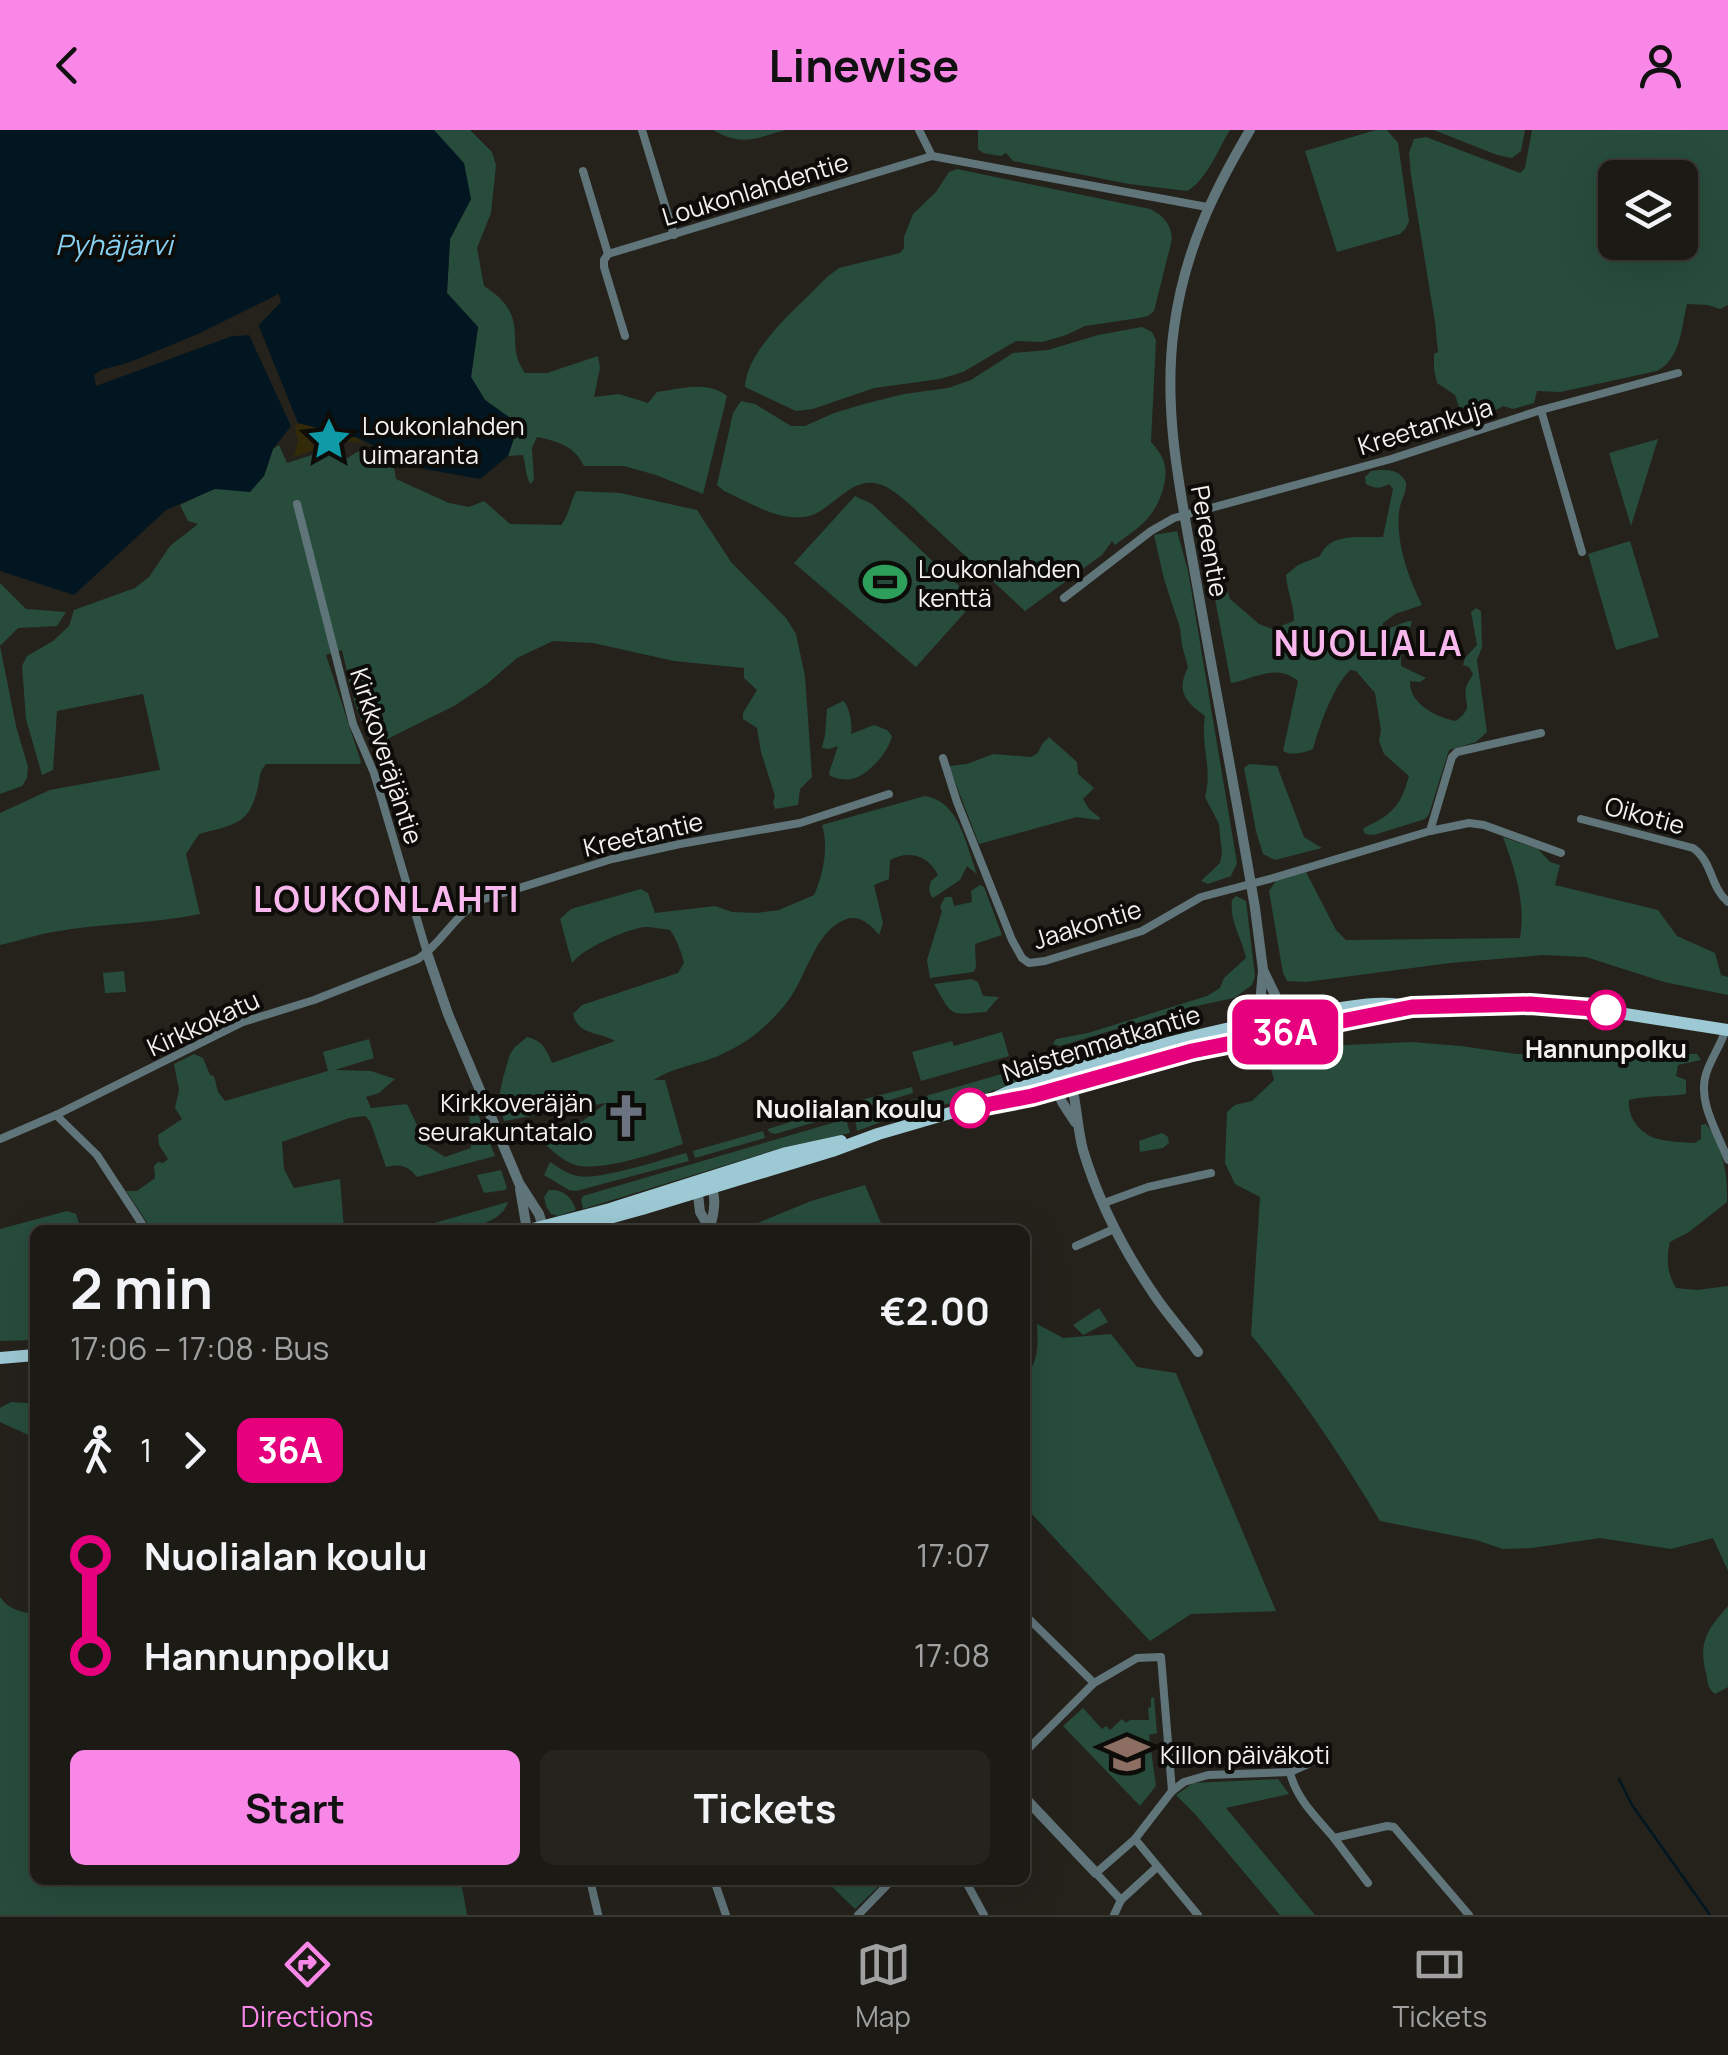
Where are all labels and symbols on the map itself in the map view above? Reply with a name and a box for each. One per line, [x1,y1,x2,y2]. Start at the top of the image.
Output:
street label: Loukonlahdentie [658,144,852,234]
water label: Pyhäjärvi [55,225,176,263]
street label: Kreetankuja [1353,389,1497,463]
place label: Loukonlahden uimaranta [362,408,525,472]
place icon: Loukonlahden uimaranta [305,415,353,463]
street label: Pereentie [1183,483,1237,599]
place label: Loukonlahden kenttä [918,551,1081,615]
sports icon: Loukonlahden kenttä [861,558,909,606]
district label: NUOLIALA [1274,619,1464,667]
street label: Kirkkoveräjäntie [342,663,432,849]
street label: Oikotie [1601,788,1689,842]
street label: Kreetantie [580,803,706,865]
district label: LOUKONLAHTI [253,875,521,923]
street label: Jaakontie [1029,891,1145,957]
street label: Kirkkokatu [141,982,265,1064]
marker: Hannunpolku [1587,991,1625,1029]
street label: Naistenmatkantie [998,996,1204,1090]
line badge: 36A [1228,1000,1342,1064]
place label: Hannunpolku [1525,1031,1687,1066]
place label: Kirkkoveräjän seurakuntatalo [417,1085,593,1149]
marker: Nuolialan koulu [951,1089,989,1127]
place label: Nuolialan koulu [756,1091,942,1126]
church icon: Kirkkoveräjän seurakuntatalo [602,1092,650,1140]
school or university icon: Killon päiväkoti [1103,1730,1151,1778]
place label: Killon päiväkoti [1160,1737,1330,1772]

